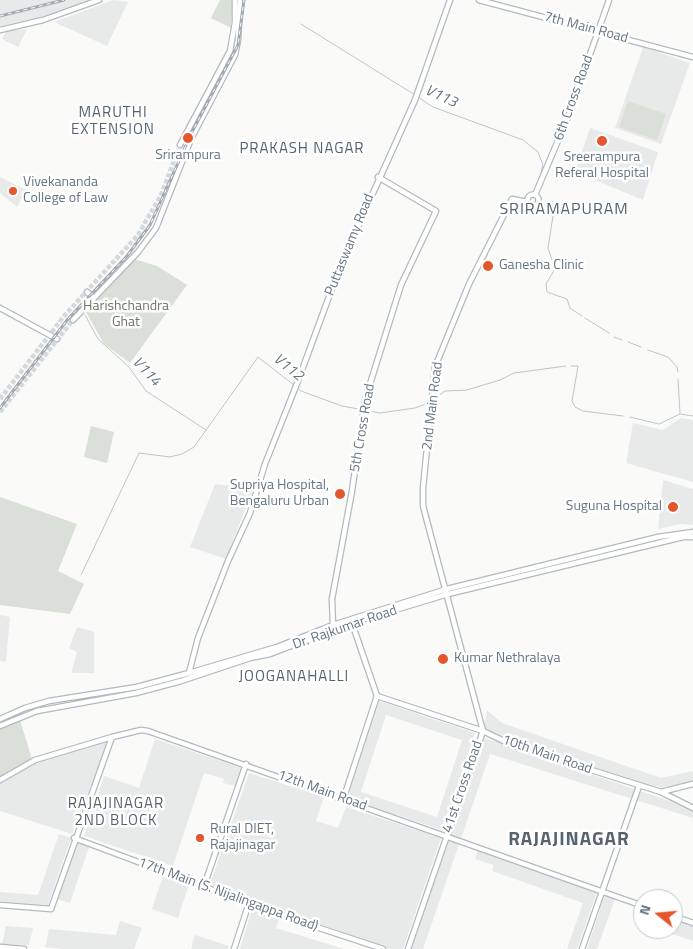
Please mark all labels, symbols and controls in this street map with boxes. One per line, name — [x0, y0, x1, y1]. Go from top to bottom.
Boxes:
street label: 7th Main Road — [542, 9, 630, 47]
street label: 6th Cross Road — [551, 53, 597, 143]
water label: V113 — [422, 82, 460, 112]
district label: MARUTHI EXTENSION — [70, 104, 156, 139]
marker: Srirampura — [181, 131, 195, 145]
marker: Sreerampura Referal Hospital — [595, 134, 609, 148]
district label: PRAKASH NAGAR — [238, 140, 366, 158]
place label: Srirampura — [155, 148, 221, 164]
place label: Sreerampura Referal Hospital — [555, 150, 649, 182]
place label: Vivekananda College of Law — [23, 175, 108, 208]
marker: Vivekananda College of Law — [7, 185, 19, 197]
street label: Puttaswamy Road — [322, 192, 378, 298]
district label: SRIRAMAPURAM — [498, 200, 630, 220]
place label: Ganesha Clinic — [499, 258, 584, 274]
marker: Ganesha Clinic — [481, 259, 495, 273]
park label: Harishchandra Ghat — [83, 299, 169, 332]
water label: V112 — [269, 351, 307, 385]
water label: V114 — [128, 354, 164, 390]
street label: 2nd Main Road — [419, 361, 447, 451]
street label: 5th Cross Road — [347, 383, 379, 473]
place label: Supriya Hospital, Bengaluru Urban — [230, 478, 329, 511]
marker: Supriya Hospital, Bengaluru Urban — [333, 487, 347, 501]
place label: Suguna Hospital — [566, 499, 662, 515]
marker: Suguna Hospital — [666, 500, 680, 514]
street label: Dr. Rajkumar Road — [291, 602, 399, 654]
place label: Kumar Nethralaya — [454, 651, 560, 667]
marker: Kumar Nethralaya — [436, 652, 450, 666]
district label: JOOGANAHALLI — [237, 668, 351, 686]
street label: 10th Main Road — [500, 732, 594, 778]
street label: 41st Cross Road — [439, 739, 487, 835]
street label: 12th Main Road — [275, 767, 369, 815]
district label: RAJAJINAGAR 2ND BLOCK — [66, 795, 166, 830]
place label: Rural DIET, Rajajinagar — [210, 822, 275, 854]
district label: RAJAJINAGAR — [507, 829, 631, 851]
marker: Rural DIET, Rajajinagar — [194, 832, 206, 844]
street label: 17th Main (S. Nijalingappa Road) — [136, 855, 320, 935]
north arrow — [633, 889, 683, 939]
text: N — [633, 902, 656, 917]

